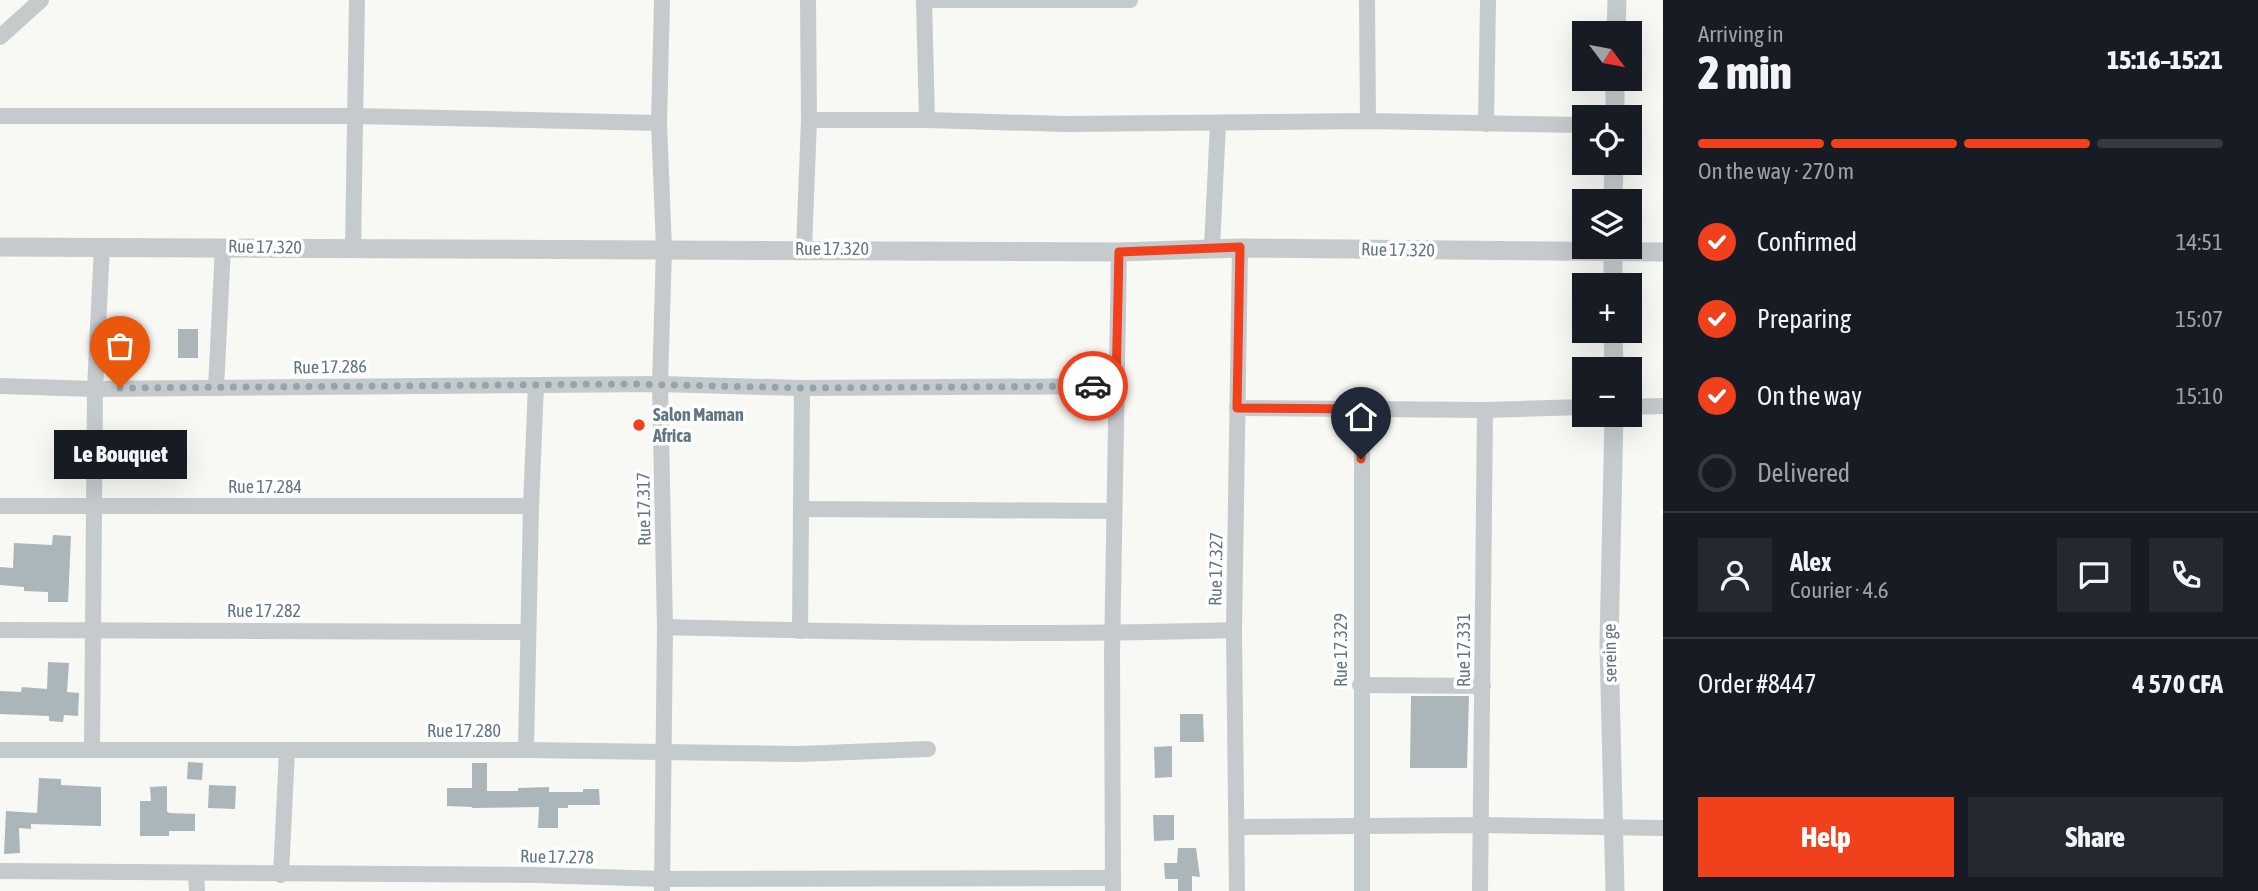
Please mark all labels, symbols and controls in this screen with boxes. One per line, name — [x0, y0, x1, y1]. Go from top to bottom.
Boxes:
north arrow — [1572, 21, 1642, 91]
map controls — [1572, 21, 1642, 427]
text: Arriving in — [1698, 21, 1784, 47]
text: 15:16–15:21 — [2107, 45, 2223, 75]
text: 2 min — [1698, 46, 1792, 99]
button: locate — [1572, 105, 1642, 175]
text: On the way · 270 m — [1698, 158, 1854, 184]
button: layers — [1572, 189, 1642, 259]
icon: check — [1698, 223, 1736, 261]
text: Confirmed — [1757, 227, 1857, 257]
text: 14:51 — [2176, 229, 2223, 255]
street label: Rue 17.320 — [228, 235, 302, 258]
street label: Rue 17.320 — [795, 238, 869, 259]
street label: Rue 17.320 — [1361, 238, 1435, 261]
button: + — [1572, 273, 1642, 343]
icon: check — [1698, 300, 1736, 338]
text: Preparing — [1757, 304, 1851, 334]
text: 15:07 — [2175, 306, 2223, 332]
pin — [90, 316, 150, 388]
icon: bag — [101, 327, 139, 365]
courier — [1058, 351, 1128, 421]
street label: Rue 17.286 — [293, 355, 367, 378]
button: − — [1572, 357, 1642, 427]
icon: car — [1074, 367, 1112, 405]
icon: check — [1698, 377, 1736, 415]
text: On the way — [1757, 381, 1862, 411]
text: 15:10 — [2176, 383, 2223, 409]
pin — [1331, 387, 1391, 459]
icon: home — [1342, 398, 1380, 436]
place label: Salon Maman Africa — [652, 404, 744, 446]
marker: Salon Maman Africa — [631, 417, 647, 433]
callout: Le Bouquet — [54, 430, 186, 479]
text: Le Bouquet — [73, 441, 168, 467]
text: Delivered — [1757, 458, 1850, 488]
street label: Rue 17.317 — [632, 472, 655, 546]
street label: Rue 17.284 — [228, 476, 302, 497]
street label: Rue 17.327 — [1204, 532, 1227, 606]
button: person — [1698, 538, 1772, 612]
button: chat — [2057, 538, 2131, 612]
button: phone — [2149, 538, 2223, 612]
text: Alex — [1790, 547, 1831, 577]
text: Courier · 4.6 — [1790, 577, 1889, 603]
street label: Rue 17.282 — [227, 600, 301, 621]
street label: Rue 17.329 — [1330, 613, 1351, 687]
street label: Rue 17.331 — [1453, 613, 1474, 687]
street label: serein ge — [1598, 623, 1621, 683]
text: Order #8447 — [1698, 669, 1817, 699]
text: 4 570 CFA — [2133, 669, 2223, 699]
street label: Rue 17.280 — [427, 720, 501, 741]
button: Help — [1698, 797, 1954, 877]
button: Share — [1968, 797, 2223, 877]
street label: Rue 17.278 — [520, 845, 594, 868]

